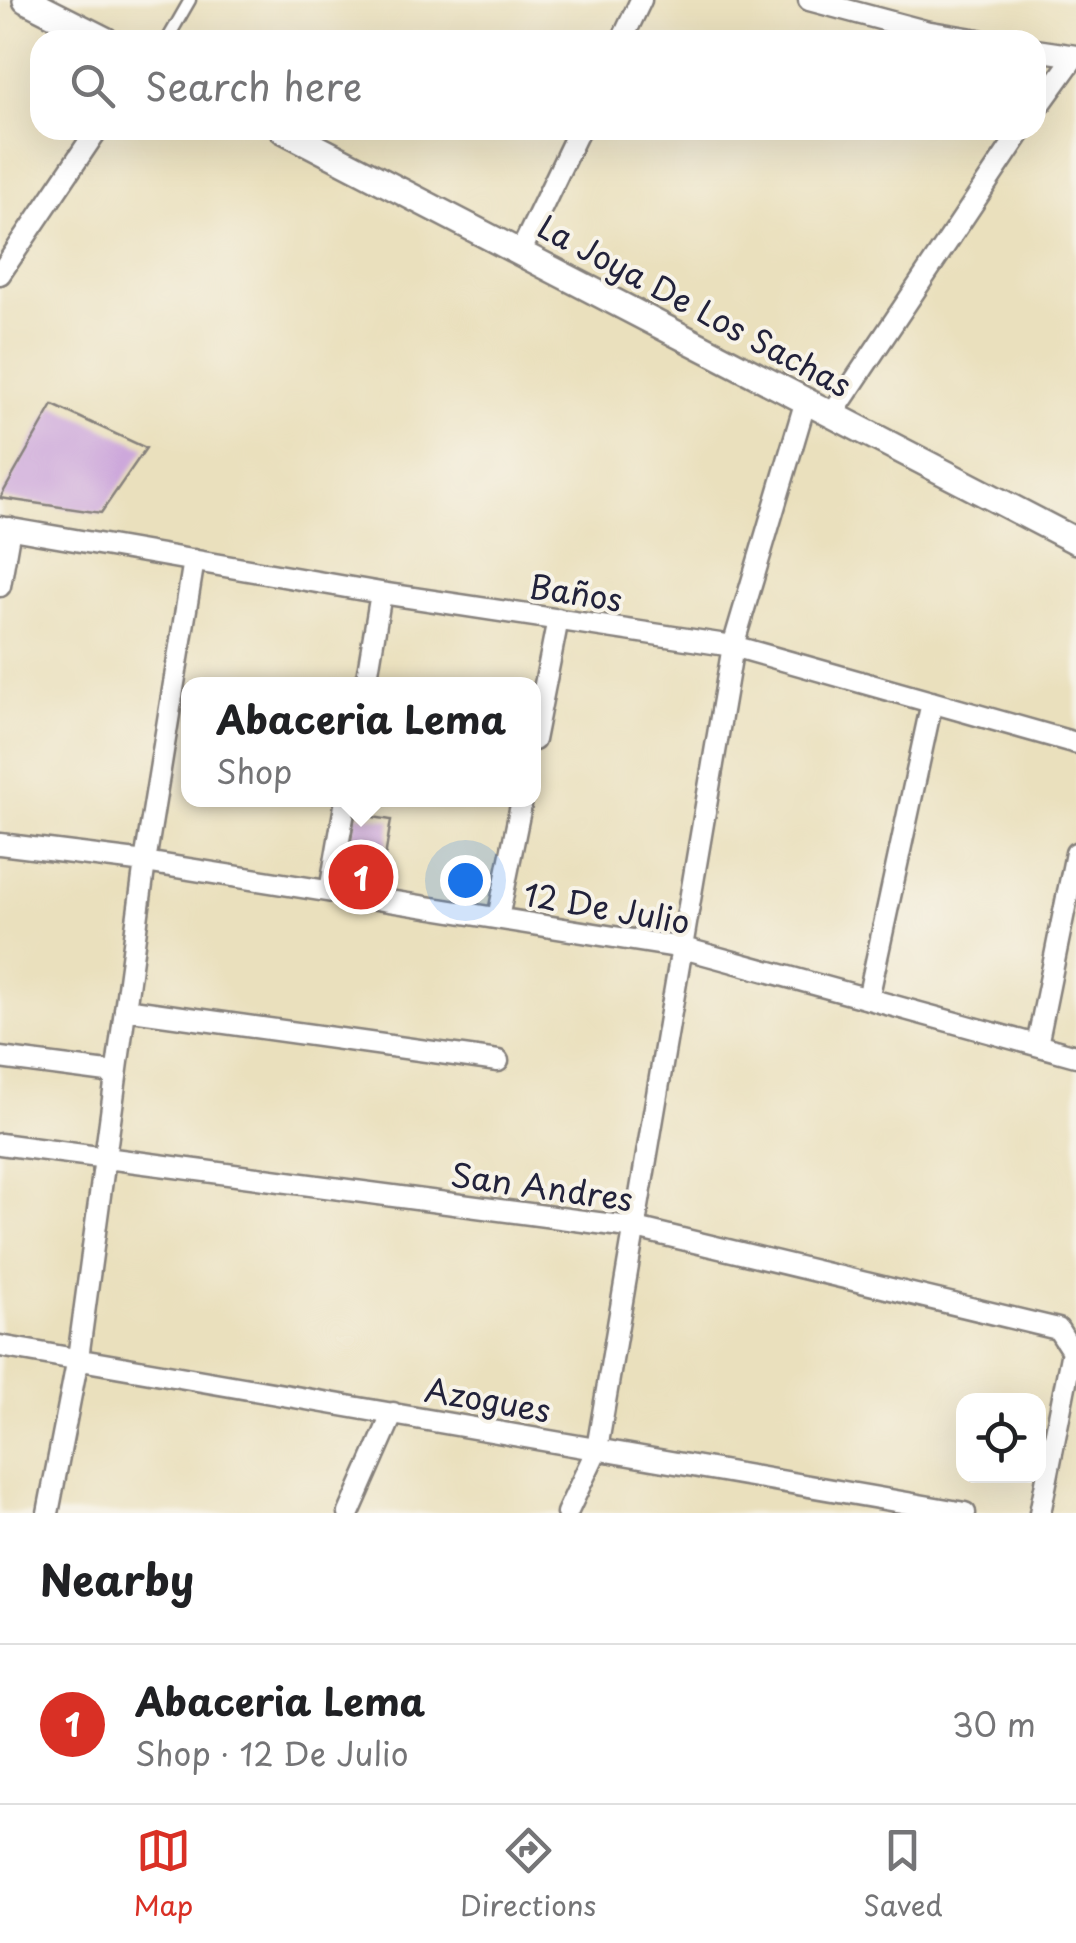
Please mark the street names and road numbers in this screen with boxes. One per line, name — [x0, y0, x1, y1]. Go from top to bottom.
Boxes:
street label: La Joya De Los Sachas — [530, 202, 860, 408]
street label: Baños — [526, 561, 626, 623]
street label: 12 De Julio — [520, 869, 694, 945]
street label: San Andres — [448, 1149, 636, 1223]
street label: Azogues — [421, 1364, 555, 1434]

